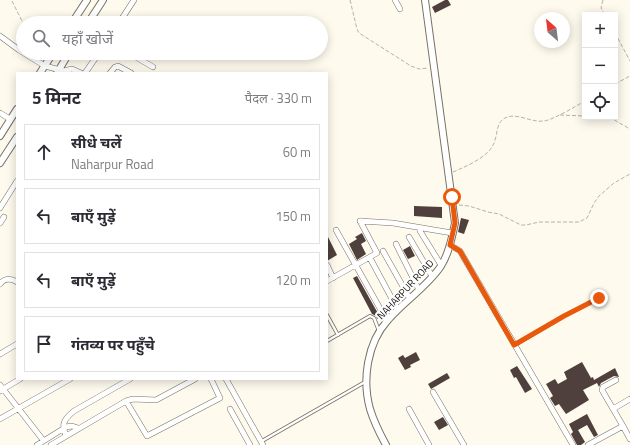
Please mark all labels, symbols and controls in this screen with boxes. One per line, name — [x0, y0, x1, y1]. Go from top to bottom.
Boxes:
north arrow — [534, 12, 570, 48]
map controls — [582, 12, 618, 120]
button: + — [582, 12, 618, 48]
search box — [16, 16, 328, 60]
icon: search — [30, 27, 52, 49]
text: यहाँ खोजें — [62, 27, 113, 50]
button: − — [582, 48, 618, 84]
button: locate — [582, 84, 618, 120]
text: 5 मिनट — [32, 85, 81, 111]
text: पैदल · 330 m — [245, 88, 312, 108]
text: सीधे चलें — [71, 131, 122, 154]
icon: ahead — [33, 141, 55, 163]
text: 60 m — [283, 142, 311, 162]
text: Naharpur Road — [71, 154, 154, 174]
route start — [443, 188, 461, 206]
icon: left — [33, 205, 55, 227]
text: बाएँ मुड़ें — [71, 205, 115, 228]
text: 150 m — [275, 206, 311, 226]
street label: NAHARPUR ROAD — [373, 256, 437, 323]
icon: left — [33, 269, 55, 291]
text: बाएँ मुड़ें — [71, 269, 115, 292]
text: 120 m — [275, 270, 311, 290]
route end — [590, 289, 608, 307]
icon: arrive — [33, 333, 55, 355]
text: गंतव्य पर पहुँचे — [71, 333, 155, 356]

